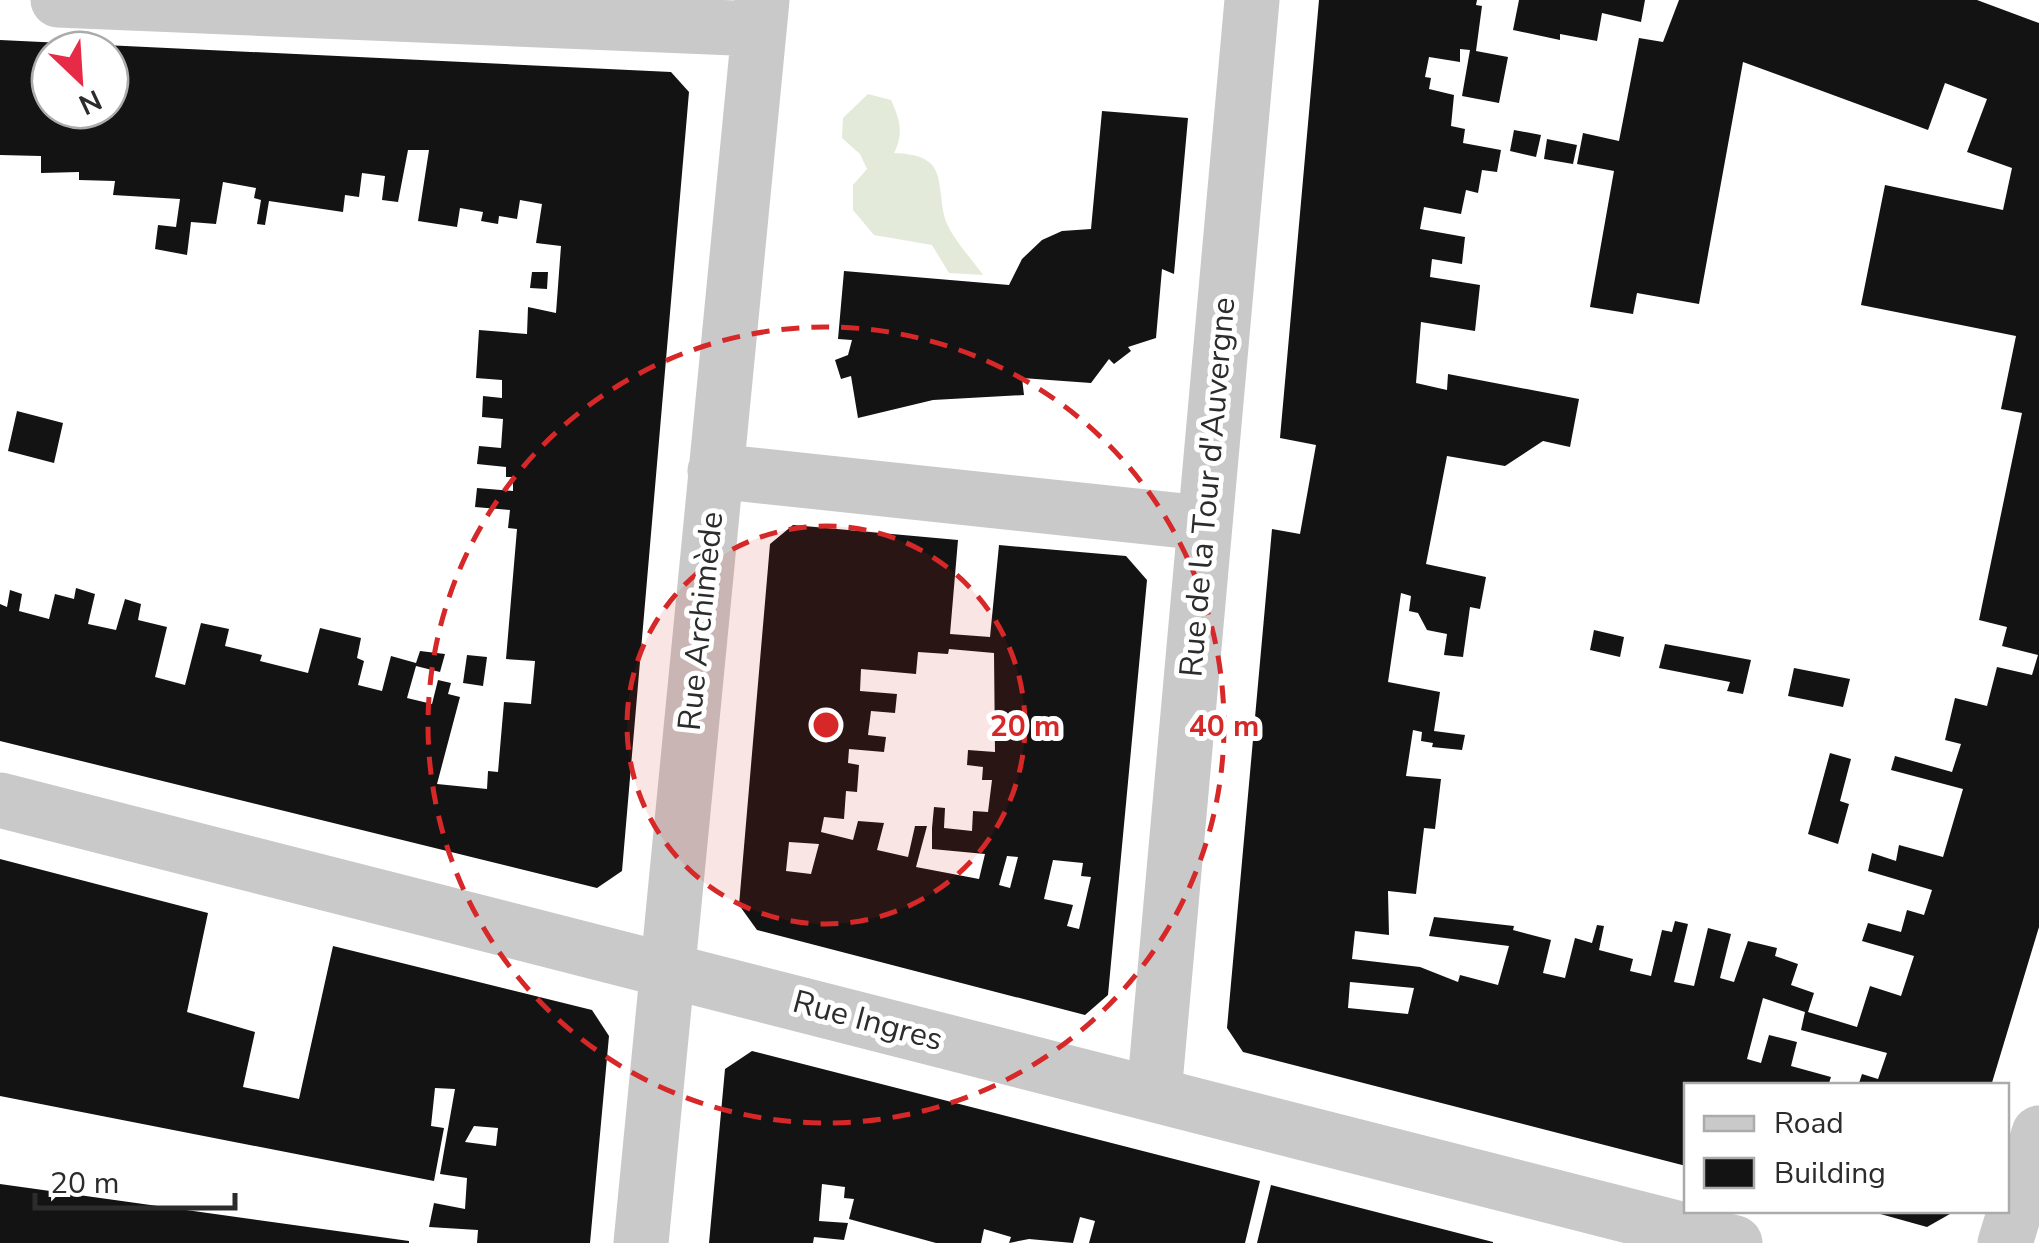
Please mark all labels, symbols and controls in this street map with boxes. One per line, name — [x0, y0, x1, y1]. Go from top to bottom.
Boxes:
north arrow — [30, 30, 130, 130]
text: N — [73, 80, 108, 123]
street label: Rue de la Tour d'Auvergne — [1169, 295, 1246, 679]
street label: Rue Archimède — [668, 510, 733, 733]
text: 20 m — [990, 706, 1060, 747]
text: 40 m — [1189, 706, 1259, 747]
centre of rings — [808, 707, 844, 743]
street label: Rue Ingres — [788, 980, 948, 1061]
legend — [1684, 1083, 2009, 1213]
text: Road — [1774, 1103, 1844, 1144]
scale bar — [35, 1148, 235, 1210]
text: Building — [1774, 1153, 1886, 1194]
text: 20 m — [50, 1163, 119, 1204]

